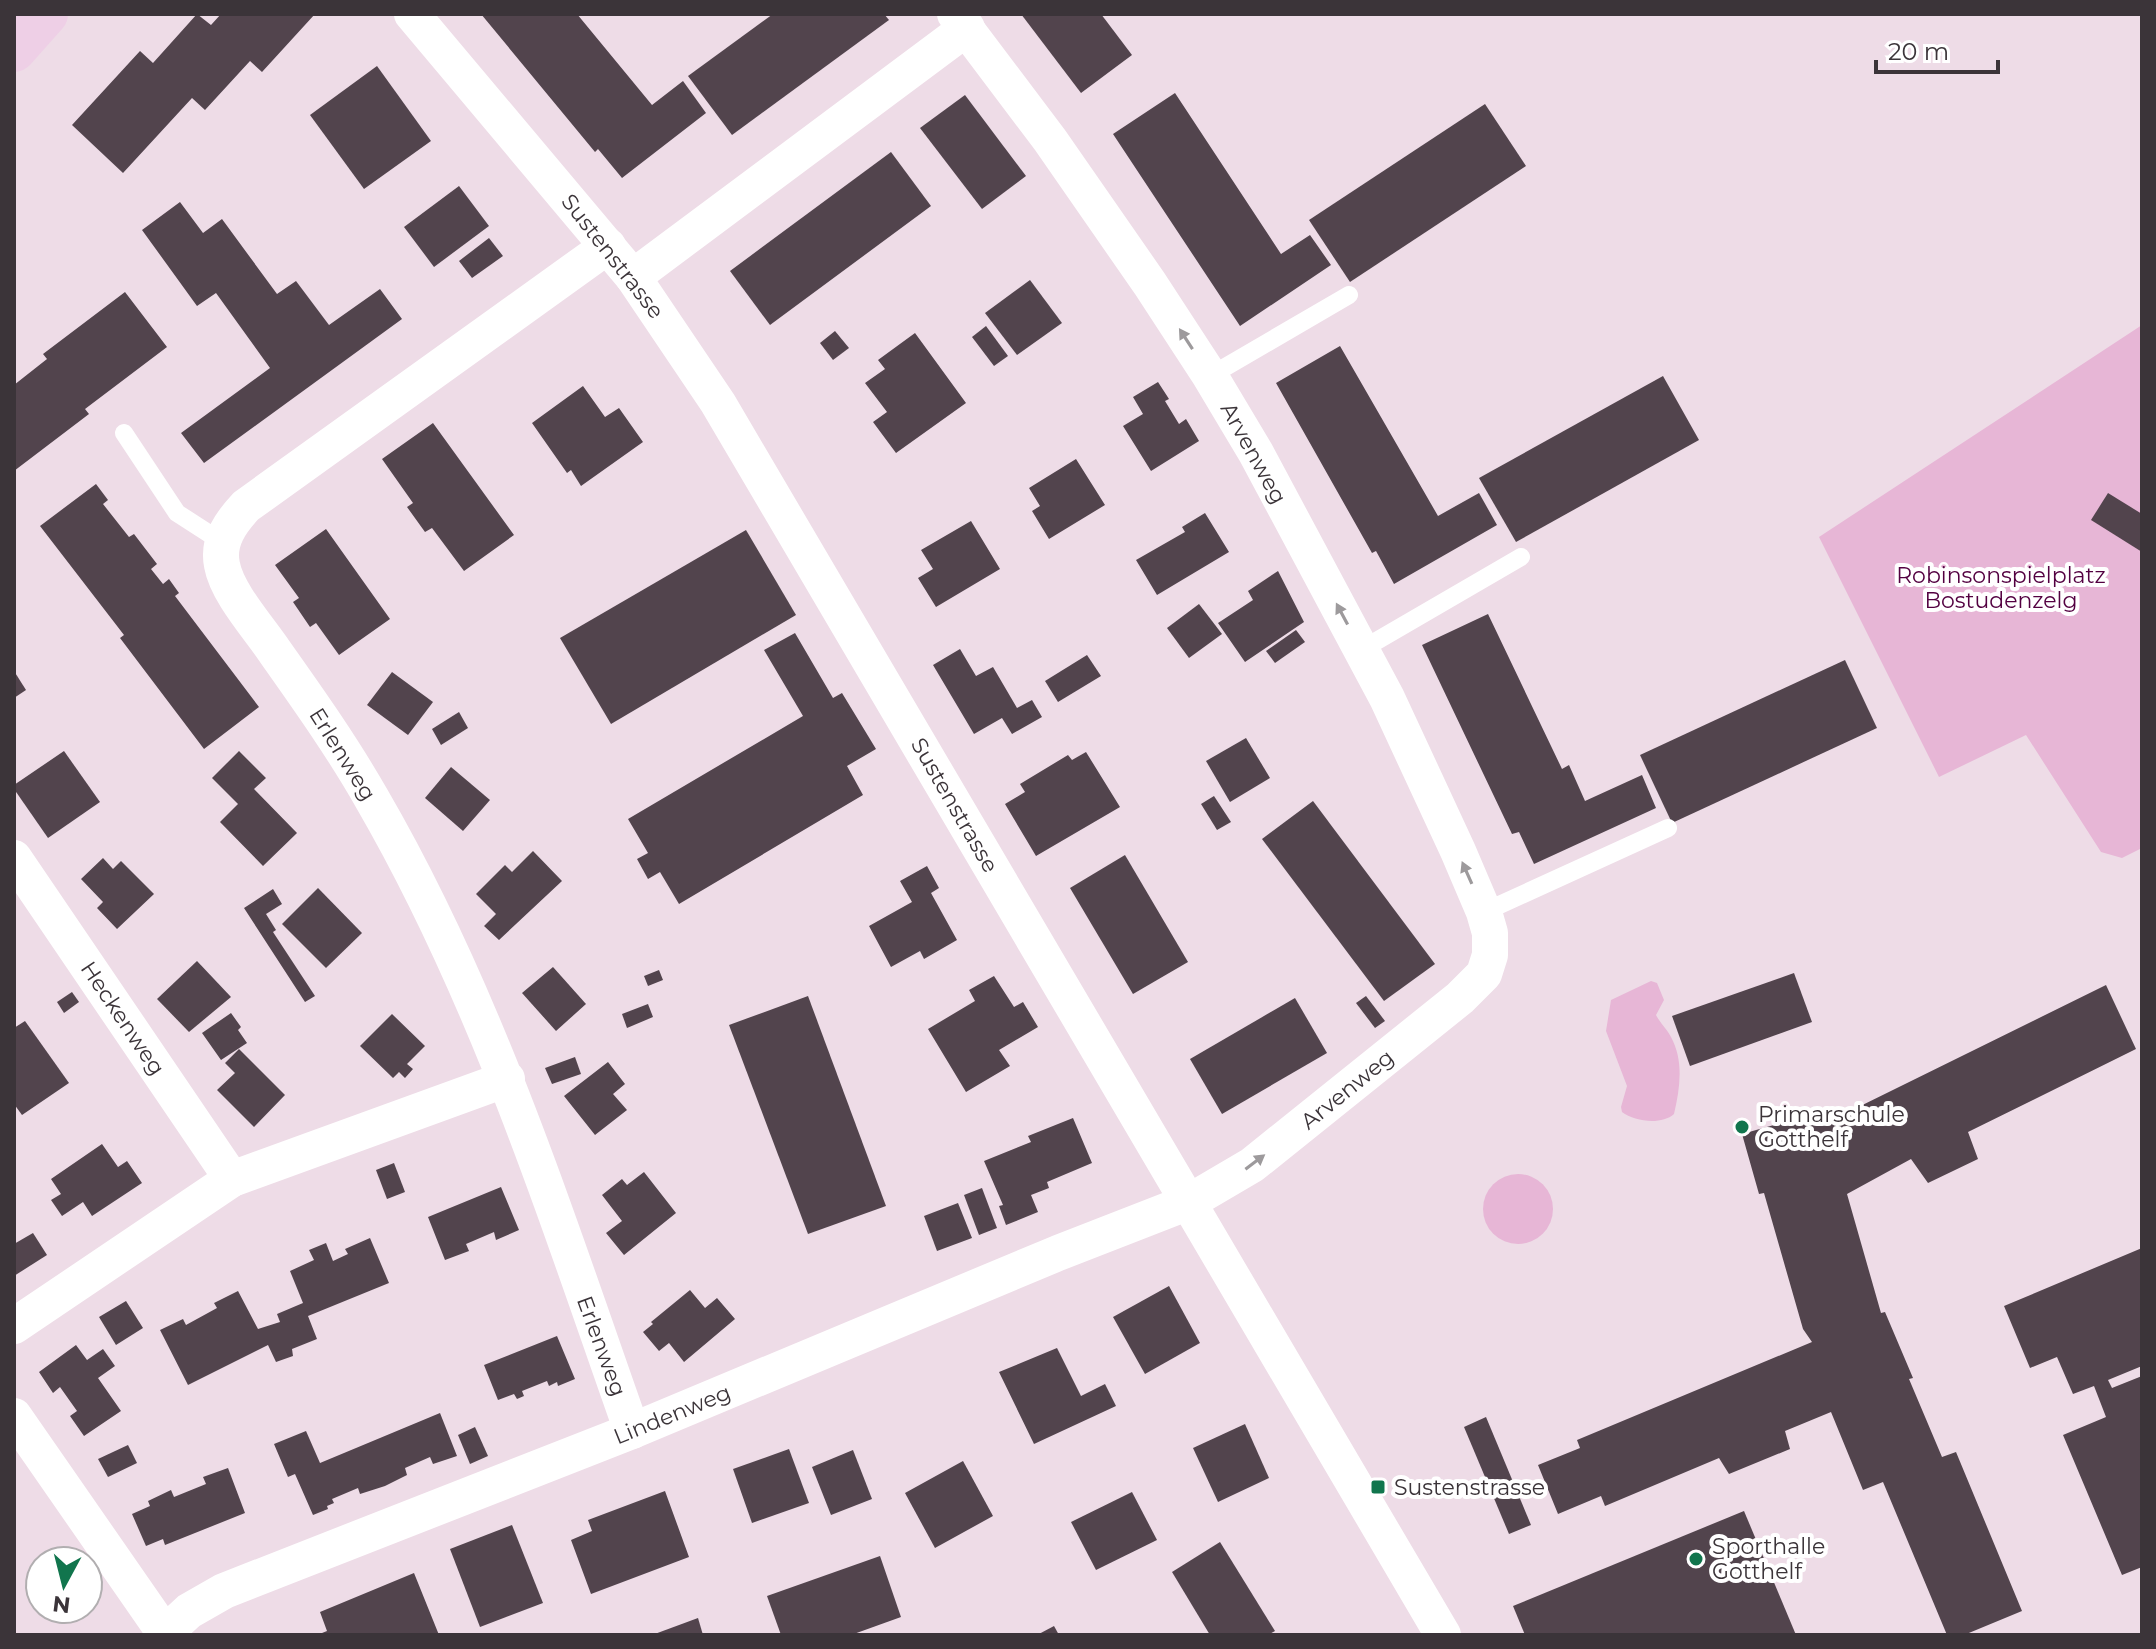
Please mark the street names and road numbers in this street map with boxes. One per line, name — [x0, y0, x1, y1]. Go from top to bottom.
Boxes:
street label: Sustenstrasse — [555, 188, 670, 324]
street label: Arvenweg — [1215, 398, 1292, 509]
street label: Erlenweg — [303, 703, 382, 806]
street label: Sustenstrasse — [905, 733, 1004, 877]
street label: Heckenweg — [75, 956, 171, 1080]
street label: Arvenweg — [1295, 1044, 1399, 1135]
street label: Erlenweg — [571, 1292, 632, 1400]
street label: Lindenweg — [610, 1379, 735, 1450]

